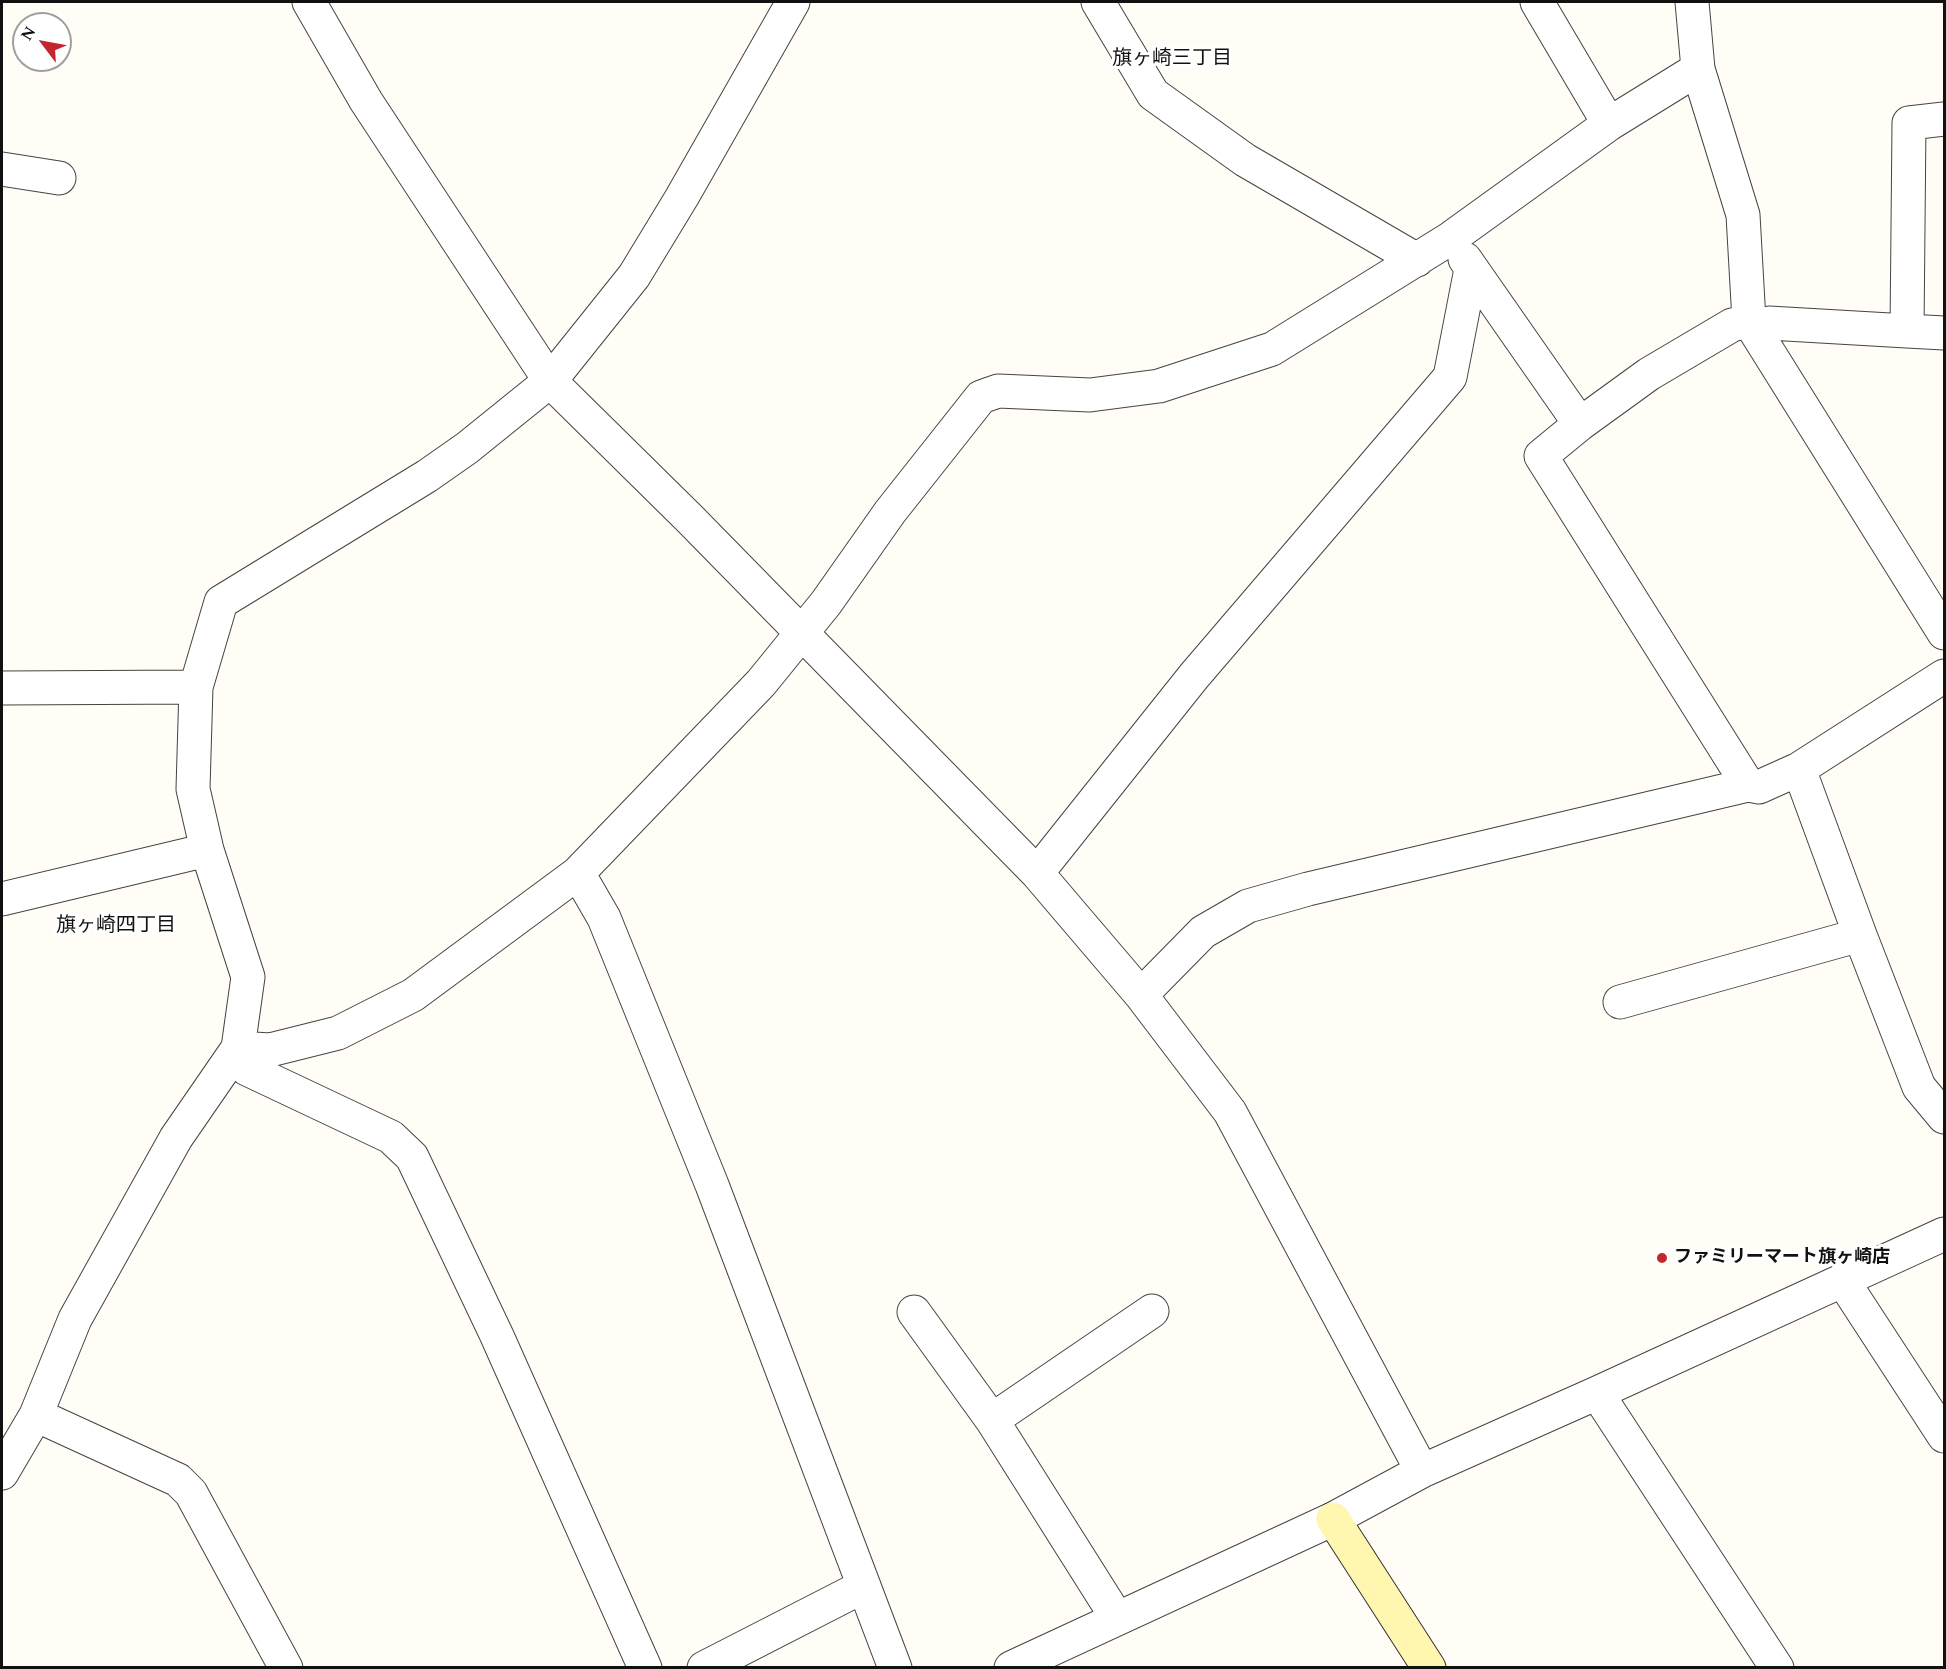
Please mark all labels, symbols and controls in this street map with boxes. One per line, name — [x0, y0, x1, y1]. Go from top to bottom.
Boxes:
north arrow — [12, 12, 72, 72]
text: N — [15, 22, 42, 45]
district label: 旗ヶ崎三丁目 — [1112, 48, 1232, 72]
district label: 旗ヶ崎四丁目 — [56, 915, 176, 939]
place label: ファミリーマート旗ヶ崎店 — [1674, 1247, 1890, 1269]
marker: ファミリーマート旗ヶ崎店 — [1655, 1251, 1669, 1265]

